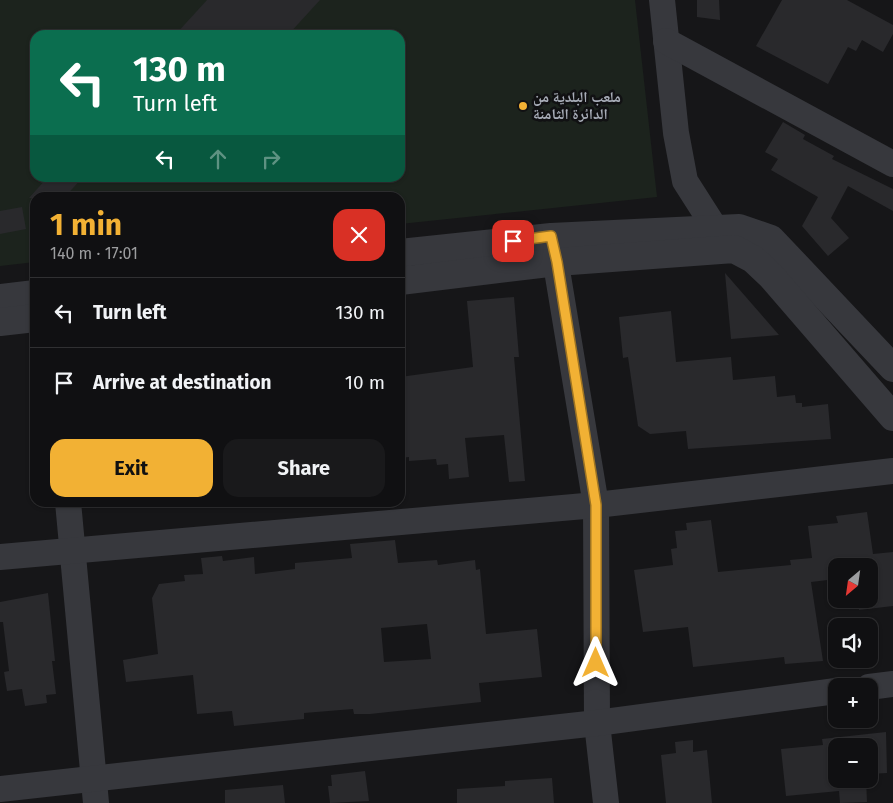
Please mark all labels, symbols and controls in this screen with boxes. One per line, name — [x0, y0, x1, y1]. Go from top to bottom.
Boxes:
text: 130 m — [133, 48, 226, 90]
icon: left — [50, 50, 115, 115]
place label: ملعب البلدية من الدائرة الثامنة — [533, 88, 621, 123]
text: Turn left — [133, 90, 217, 117]
marker: ملعب البلدية من الدائرة الثامنة — [517, 100, 529, 112]
icon: left — [151, 145, 179, 173]
icon: ahead — [204, 145, 232, 173]
icon: right — [257, 145, 285, 173]
text: 1 min — [50, 207, 122, 243]
button: close — [333, 209, 385, 261]
pin — [492, 220, 534, 262]
icon: arrive — [499, 227, 527, 255]
text: 140 m · 17:01 — [50, 244, 138, 263]
icon: left — [50, 299, 78, 327]
text: Turn left — [93, 301, 167, 324]
text: 130 m — [335, 301, 385, 324]
icon: arrive — [50, 369, 78, 397]
text: Arrive at destination — [93, 371, 272, 394]
text: 10 m — [345, 371, 385, 394]
button: Exit — [50, 439, 213, 497]
button: Share — [223, 439, 385, 497]
north arrow — [828, 558, 878, 608]
map controls — [828, 558, 878, 788]
button: sound — [828, 618, 878, 668]
position arrow — [569, 636, 621, 688]
button: + — [828, 678, 878, 728]
button: − — [828, 738, 878, 788]

